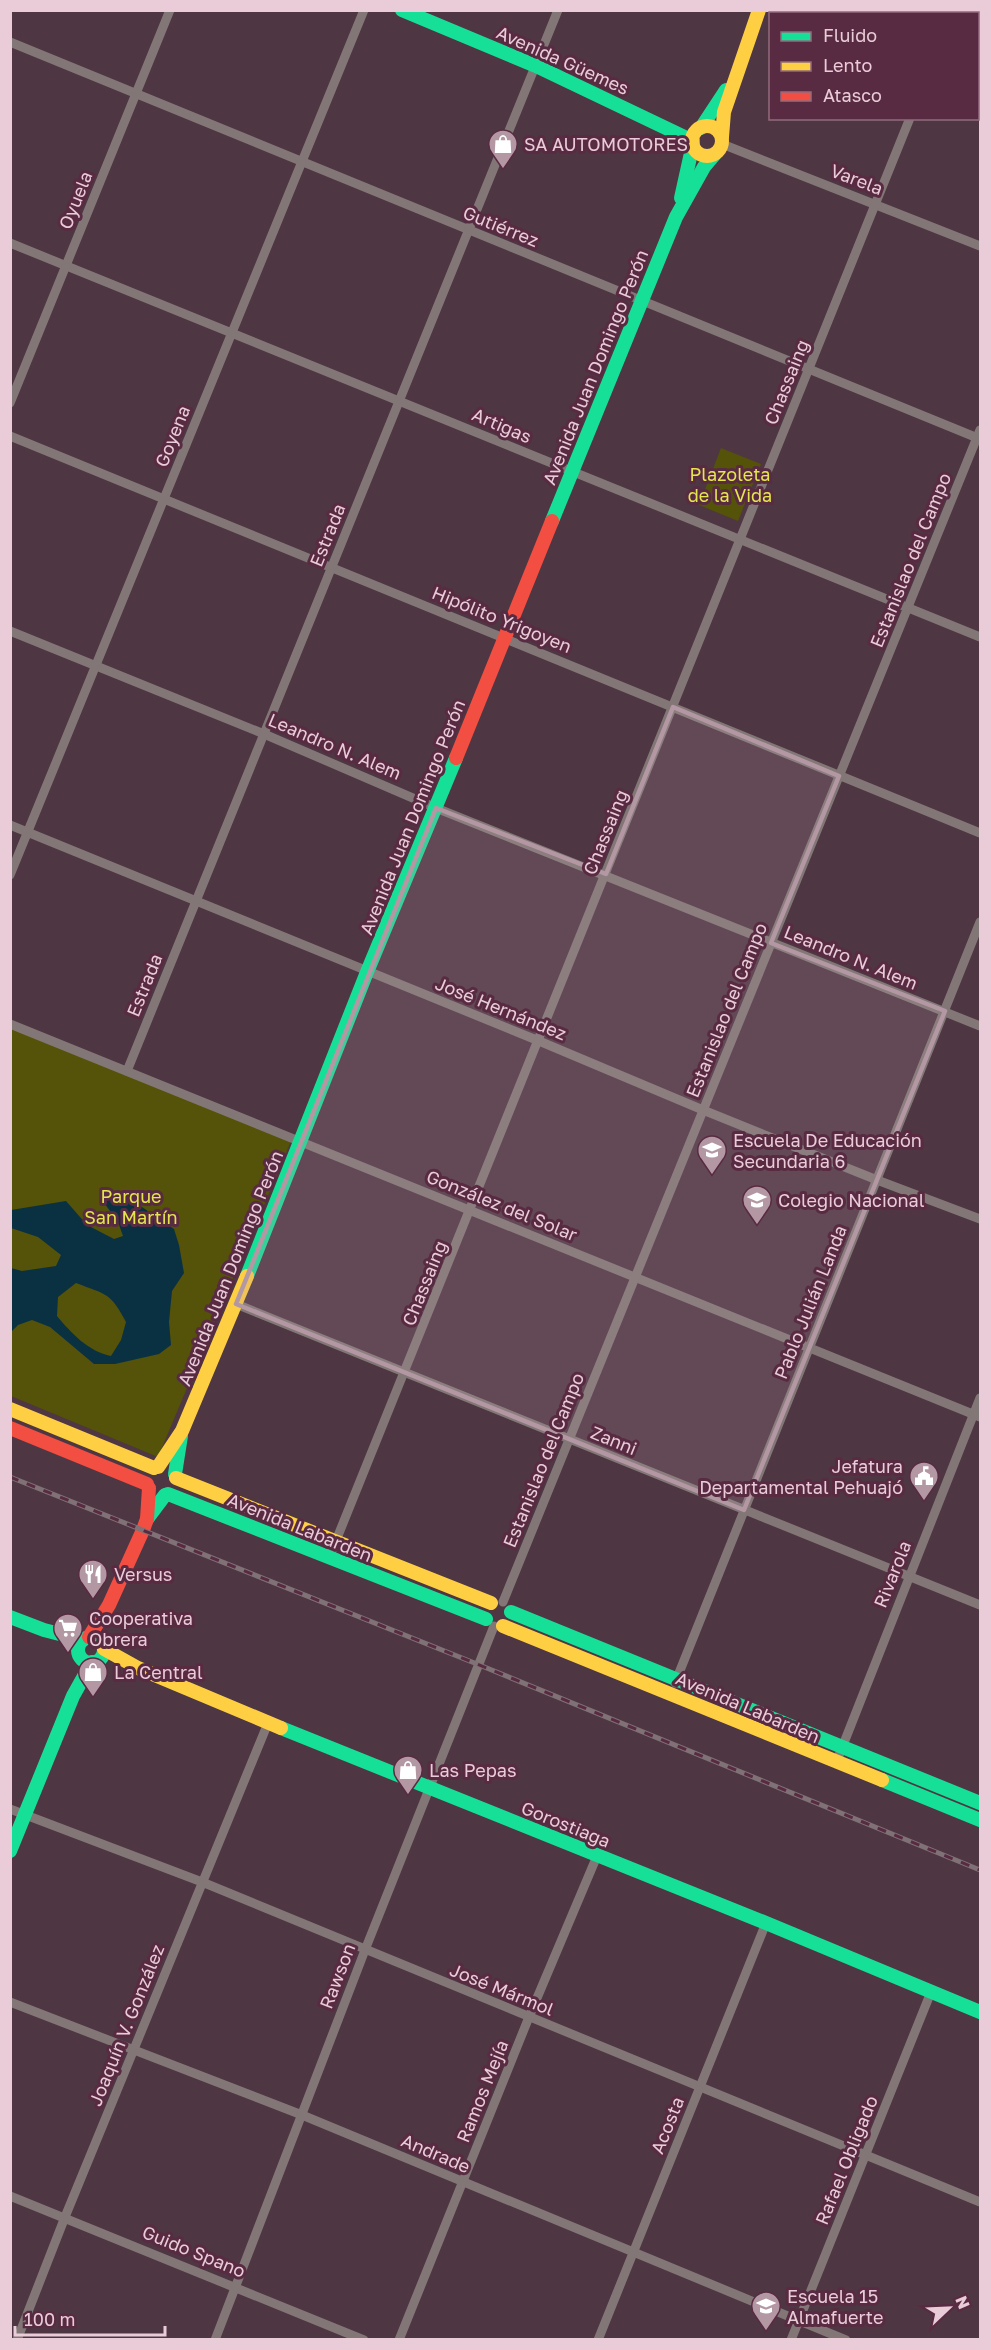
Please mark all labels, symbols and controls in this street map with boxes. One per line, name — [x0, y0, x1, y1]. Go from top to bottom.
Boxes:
legend — [769, 12, 979, 120]
street label: Avenida Güemes — [493, 21, 633, 99]
text: Fluido — [823, 24, 877, 46]
text: Lento — [823, 54, 872, 76]
text: Atasco — [823, 84, 882, 106]
shop icon: SA AUTOMOTORES — [487, 128, 519, 170]
place label: SA AUTOMOTORES — [524, 133, 688, 155]
street label: Varela — [828, 159, 886, 199]
street label: Oyuela — [53, 168, 97, 232]
street label: Gutiérrez — [460, 201, 542, 251]
street label: Avenida Juan Domingo Perón — [538, 246, 652, 488]
street label: Chassaing — [759, 336, 813, 428]
street label: Goyena — [150, 402, 194, 470]
street label: Artigas — [469, 403, 535, 447]
park label: Plazoleta de la Vida — [688, 463, 772, 506]
street label: Estanislao del Campo — [865, 469, 955, 651]
street label: Estrada — [304, 500, 350, 570]
street label: Hipólito Yrigoyen — [429, 581, 575, 657]
street label: Avenida Juan Domingo Perón — [355, 696, 469, 938]
street label: Leandro N. Alem — [265, 708, 405, 784]
street label: Chassaing — [578, 786, 632, 878]
street label: Estanislao del Campo — [681, 919, 771, 1101]
street label: Leandro N. Alem — [781, 920, 921, 994]
street label: Estrada — [121, 950, 167, 1020]
street label: José Hernández — [432, 972, 570, 1044]
place label: Escuela De Educación Secundaria 6 — [733, 1129, 922, 1172]
school or university icon: Escuela De Educación Secundaria 6 — [696, 1134, 728, 1176]
street label: Avenida Juan Domingo Perón — [173, 1147, 287, 1389]
street label: González del Solar — [423, 1165, 581, 1245]
school or university icon: Colegio Nacional — [741, 1184, 773, 1226]
park label: Parque San Martín — [84, 1185, 178, 1228]
place label: Colegio Nacional — [778, 1189, 925, 1211]
street label: Pablo Julián Landa — [769, 1222, 851, 1382]
street label: Chassaing — [397, 1237, 451, 1329]
street label: Estanislao del Campo — [498, 1369, 588, 1551]
street label: Zanni — [588, 1421, 640, 1459]
place label: Jefatura Departamental Pehuajó — [699, 1455, 903, 1498]
public building icon: Jefatura Departamental Pehuajó — [908, 1460, 940, 1502]
street label: Avenida Labarden — [224, 1488, 376, 1566]
street label: Rivarola — [869, 1537, 915, 1611]
restaurant icon: Versus — [77, 1558, 109, 1600]
place label: Versus — [114, 1563, 172, 1585]
place label: Cooperativa Obrera — [89, 1607, 193, 1650]
supermarket icon: Cooperativa Obrera — [52, 1612, 84, 1654]
shop icon: La Central — [77, 1656, 109, 1698]
place label: La Central — [114, 1661, 203, 1683]
street label: Avenida Labarden — [673, 1667, 823, 1747]
shop icon: Las Pepas — [392, 1754, 424, 1796]
place label: Las Pepas — [429, 1759, 516, 1781]
street label: Gorostiaga — [518, 1796, 614, 1852]
street label: Rawson — [315, 1940, 359, 2012]
street label: Joaquín V. González — [84, 1941, 168, 2109]
street label: José Mármol — [447, 1958, 558, 2020]
street label: Ramos Mejía — [451, 2036, 513, 2146]
street label: Rafael Obligado — [810, 2092, 882, 2228]
street label: Acosta — [646, 2093, 688, 2157]
street label: Andrade — [398, 2129, 474, 2177]
street label: Guido Spano — [139, 2220, 249, 2282]
north arrow — [919, 2278, 979, 2338]
place label: Escuela 15 Almafuerte — [787, 2285, 883, 2328]
school or university icon: Escuela 15 Almafuerte — [750, 2290, 782, 2332]
text: N — [951, 2293, 974, 2312]
scale bar — [15, 2299, 165, 2337]
text: 100 m — [24, 2308, 75, 2330]

